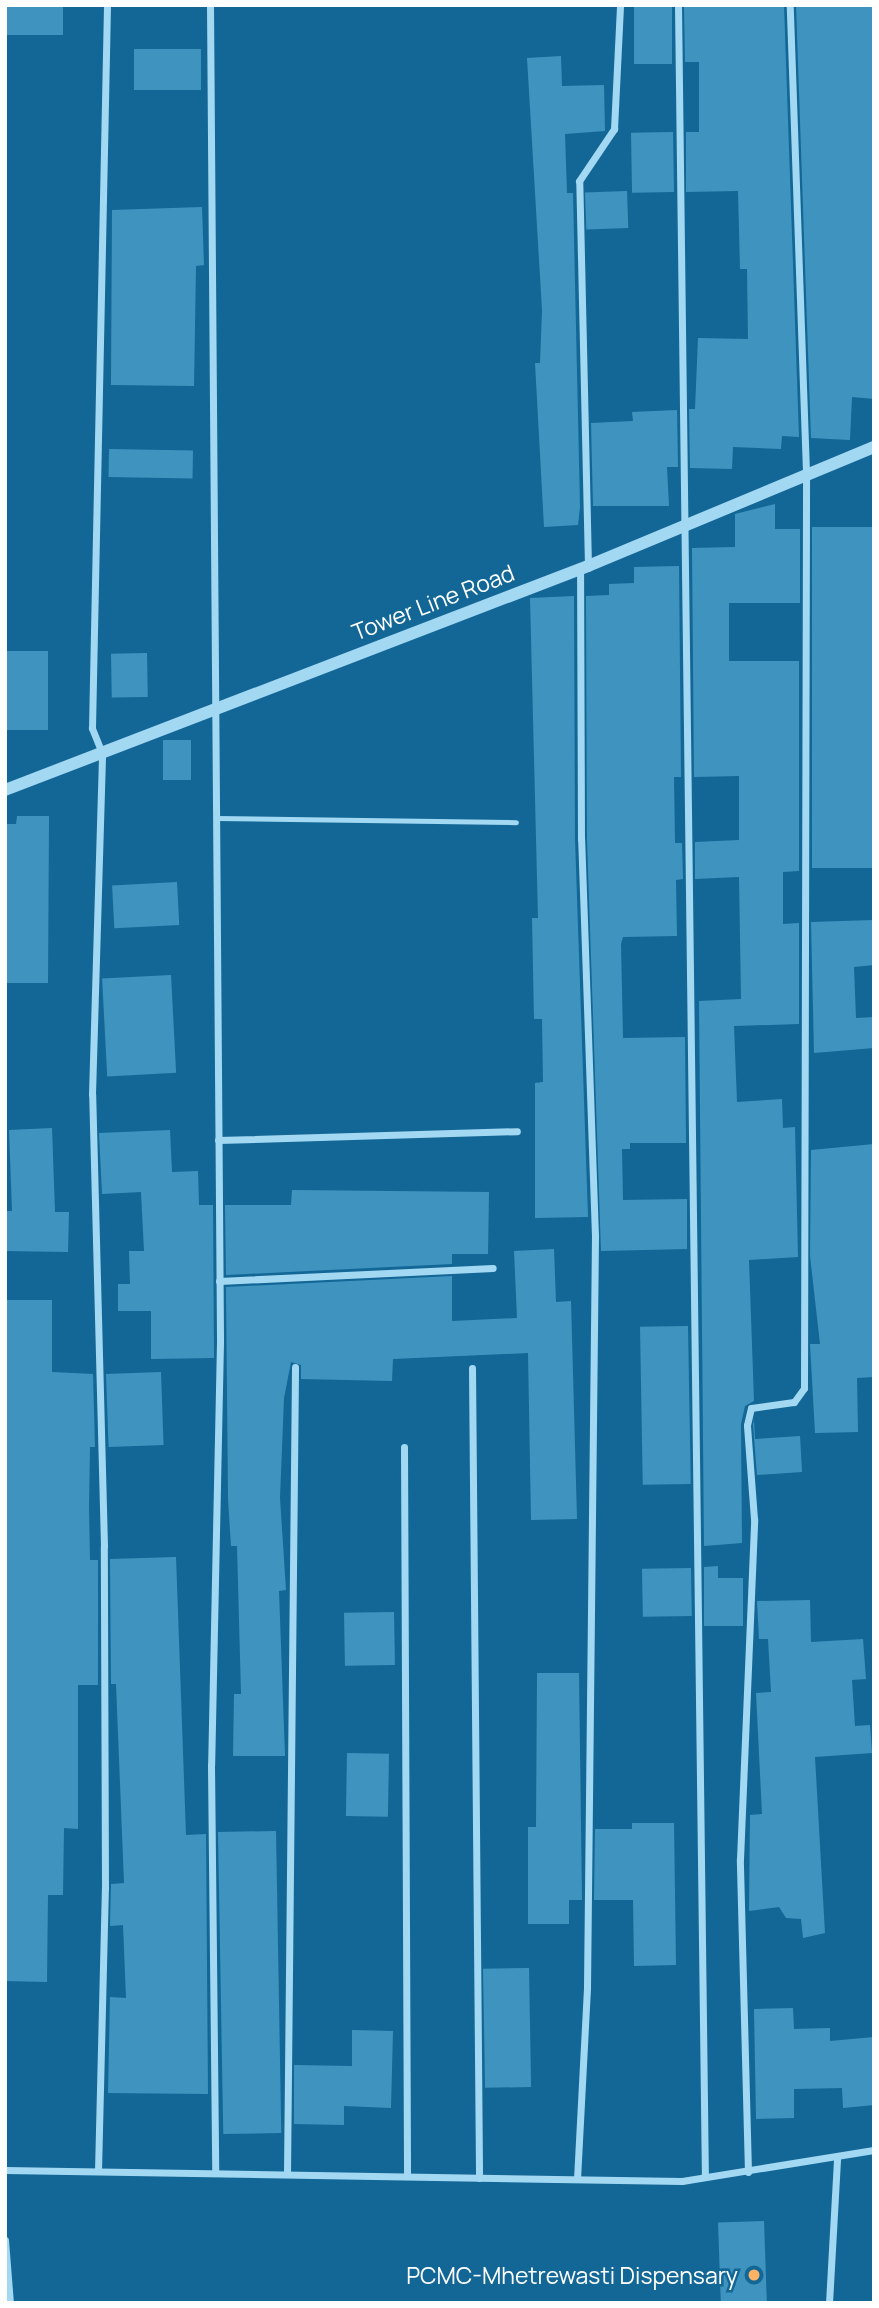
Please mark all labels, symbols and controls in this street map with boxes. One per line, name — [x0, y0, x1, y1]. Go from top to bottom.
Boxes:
street label: Tower Line Road — [348, 558, 518, 646]
place label: PCMC-Mhetrewasti Dispensary — [406, 2261, 738, 2289]
marker: PCMC-Mhetrewasti Dispensary — [744, 2265, 764, 2285]

